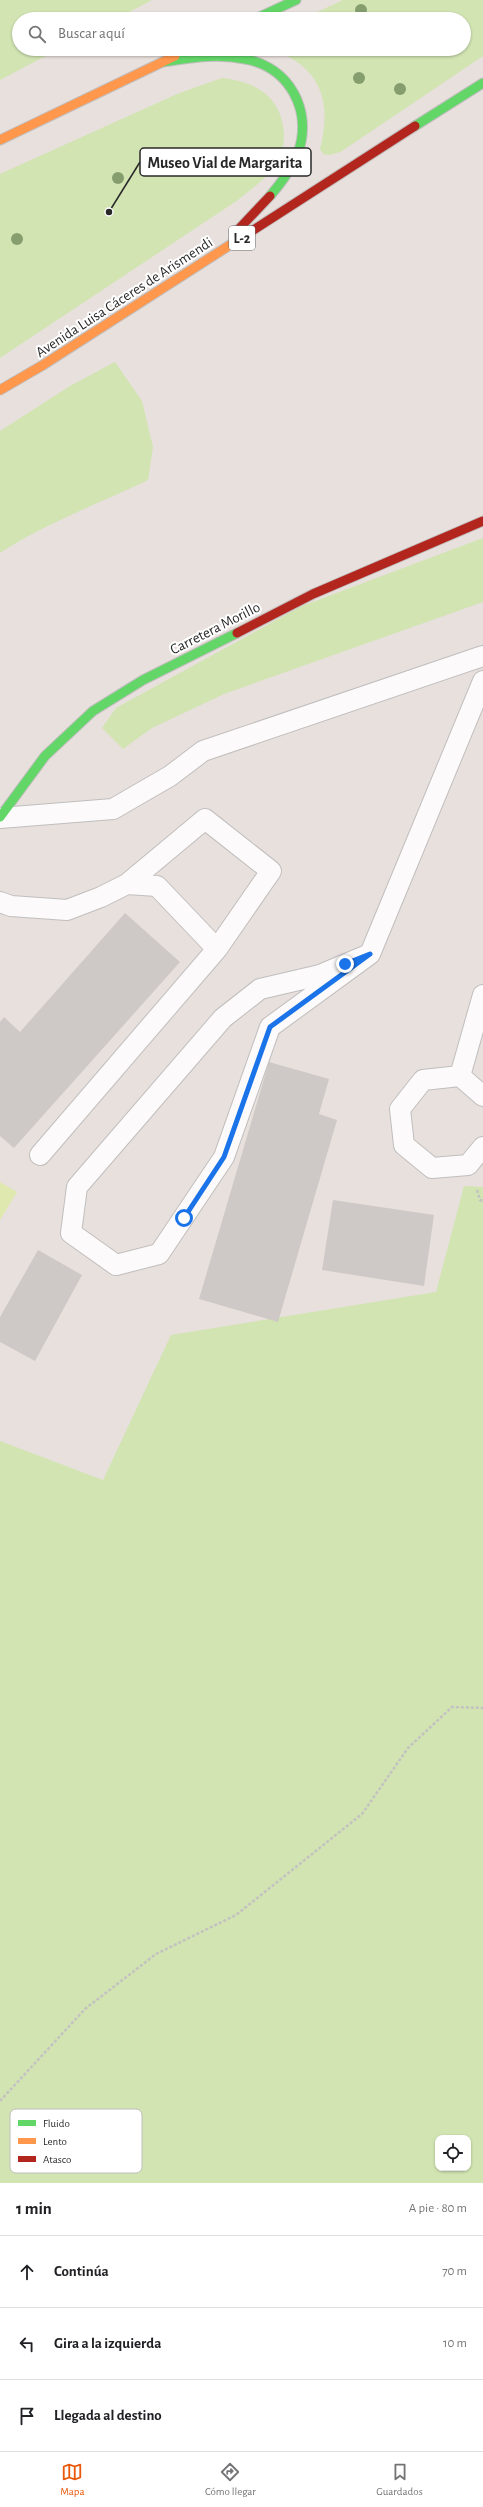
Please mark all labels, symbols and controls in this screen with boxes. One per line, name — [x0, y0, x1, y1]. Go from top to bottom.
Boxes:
search box — [12, 12, 471, 56]
icon: search — [26, 23, 48, 45]
text: Buscar aquí — [58, 26, 125, 41]
callout: Museo Vial de Margarita — [140, 148, 311, 176]
text: Museo Vial de Margarita — [147, 155, 303, 171]
road number: L-2 — [229, 226, 255, 250]
street label: Avenida Luisa Cáceres de Arismendi — [33, 235, 215, 360]
street label: Carretera Morillo — [168, 599, 263, 658]
route end — [336, 955, 354, 973]
route start — [175, 1209, 193, 1227]
legend — [10, 2109, 142, 2173]
text: Fluido — [43, 2118, 70, 2129]
map controls — [435, 2135, 471, 2171]
button: locate — [435, 2135, 471, 2171]
text: Lento — [43, 2136, 67, 2147]
text: Atasco — [43, 2154, 71, 2165]
text: 1 min — [16, 2200, 52, 2217]
text: A pie · 80 m — [409, 2202, 467, 2215]
icon: ahead — [16, 2261, 38, 2283]
text: Continúa — [54, 2264, 109, 2279]
text: 70 m — [442, 2265, 467, 2278]
icon: left — [16, 2333, 38, 2355]
text: Gira a la izquierda — [54, 2336, 161, 2351]
text: 10 m — [443, 2337, 467, 2350]
icon: arrive — [16, 2405, 38, 2427]
text: Llegada al destino — [54, 2408, 162, 2423]
tab: Mapa — [60, 2461, 85, 2498]
tab: Cómo llegar — [205, 2461, 256, 2498]
tab: Guardados — [376, 2461, 423, 2498]

